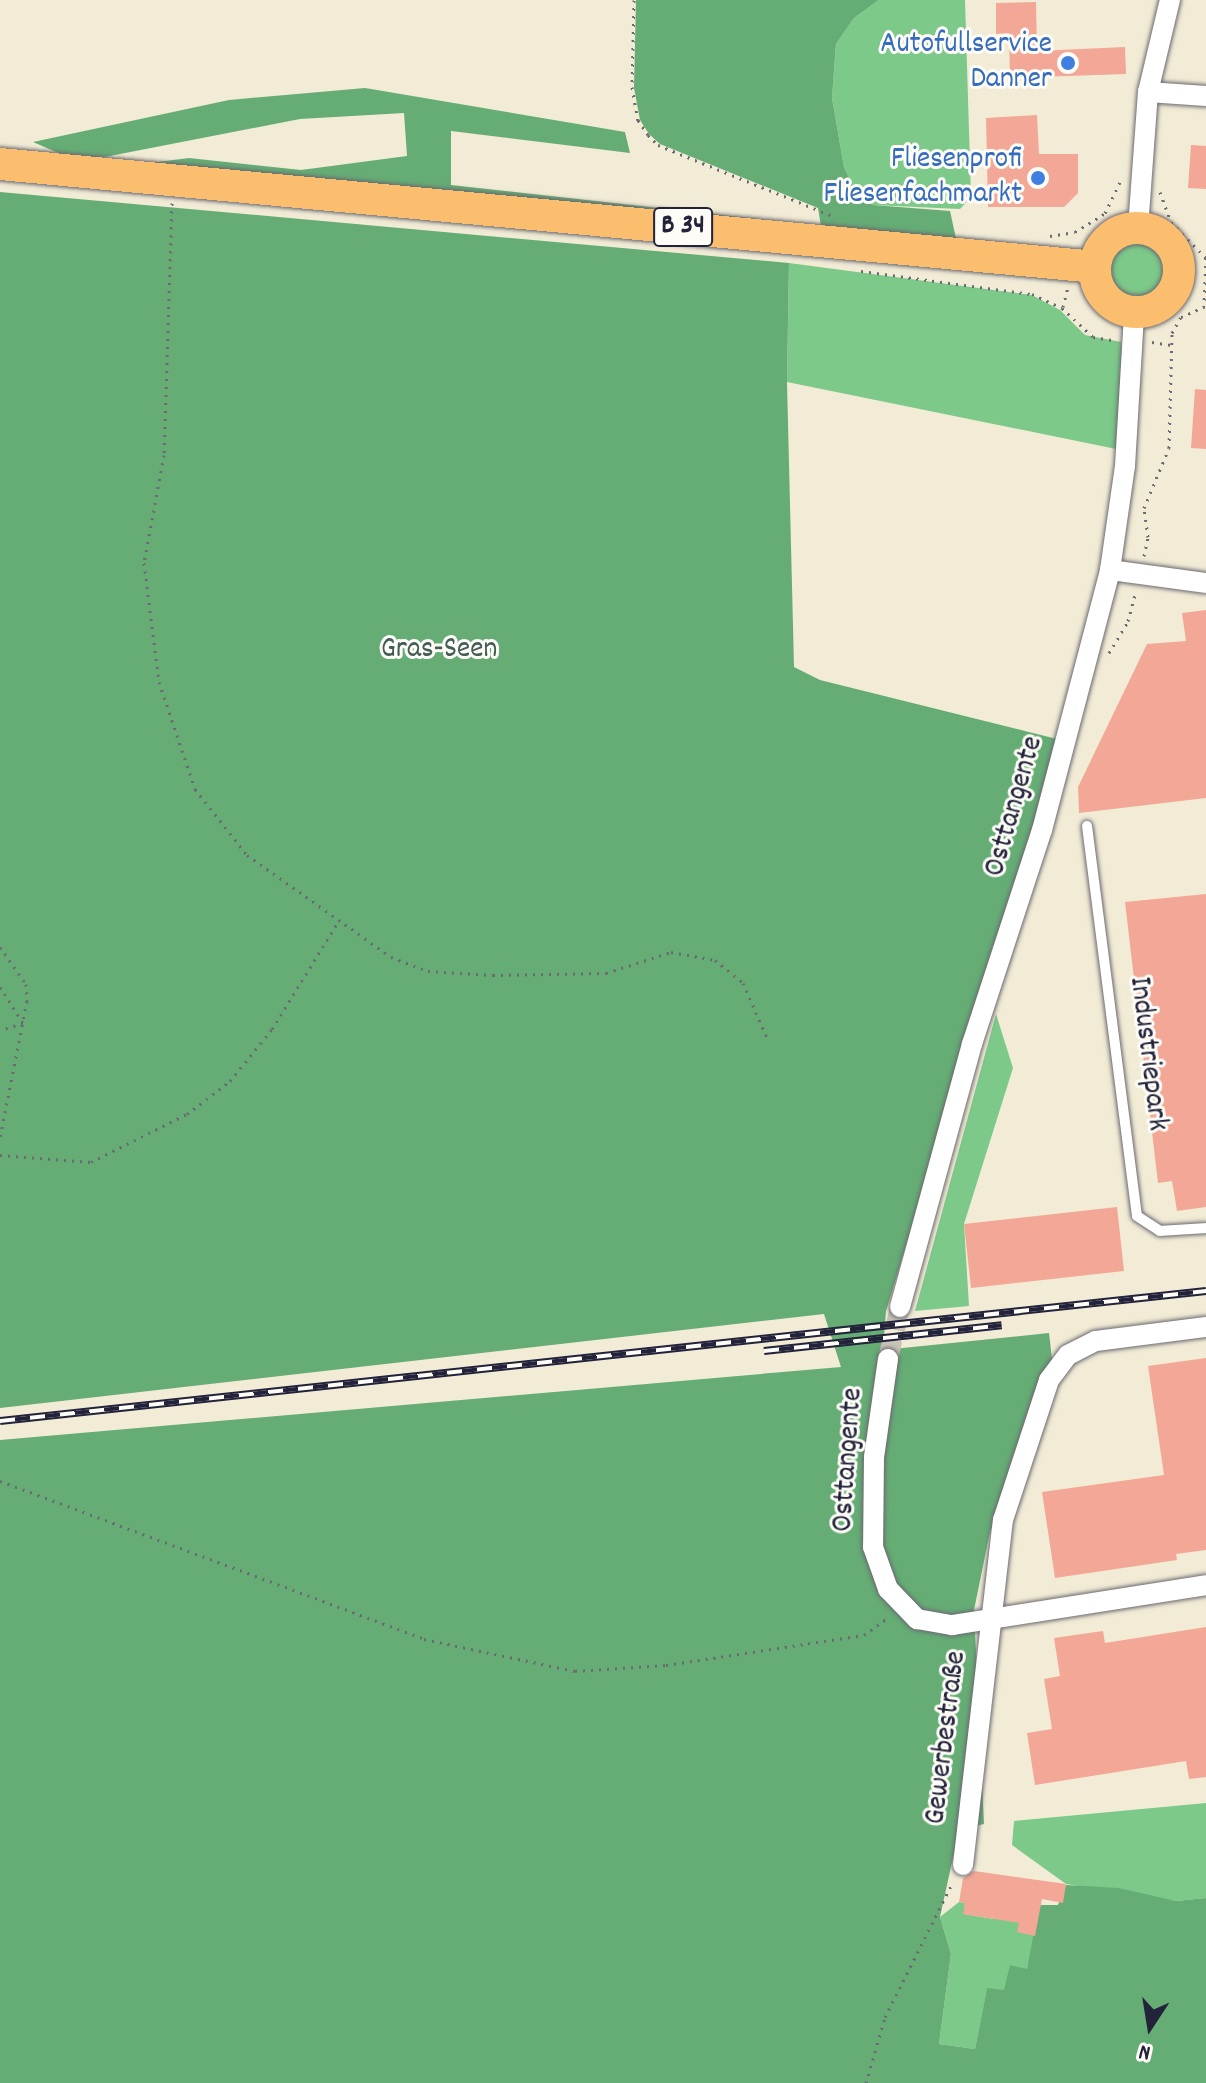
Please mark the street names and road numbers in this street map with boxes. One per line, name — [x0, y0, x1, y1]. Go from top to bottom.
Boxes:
road number: B 34 — [653, 203, 713, 251]
street label: Osttangente — [979, 733, 1053, 881]
street label: Industriepark — [1119, 975, 1173, 1133]
street label: Osttangente — [827, 1387, 873, 1533]
street label: Gewerbestraße — [919, 1649, 977, 1827]

